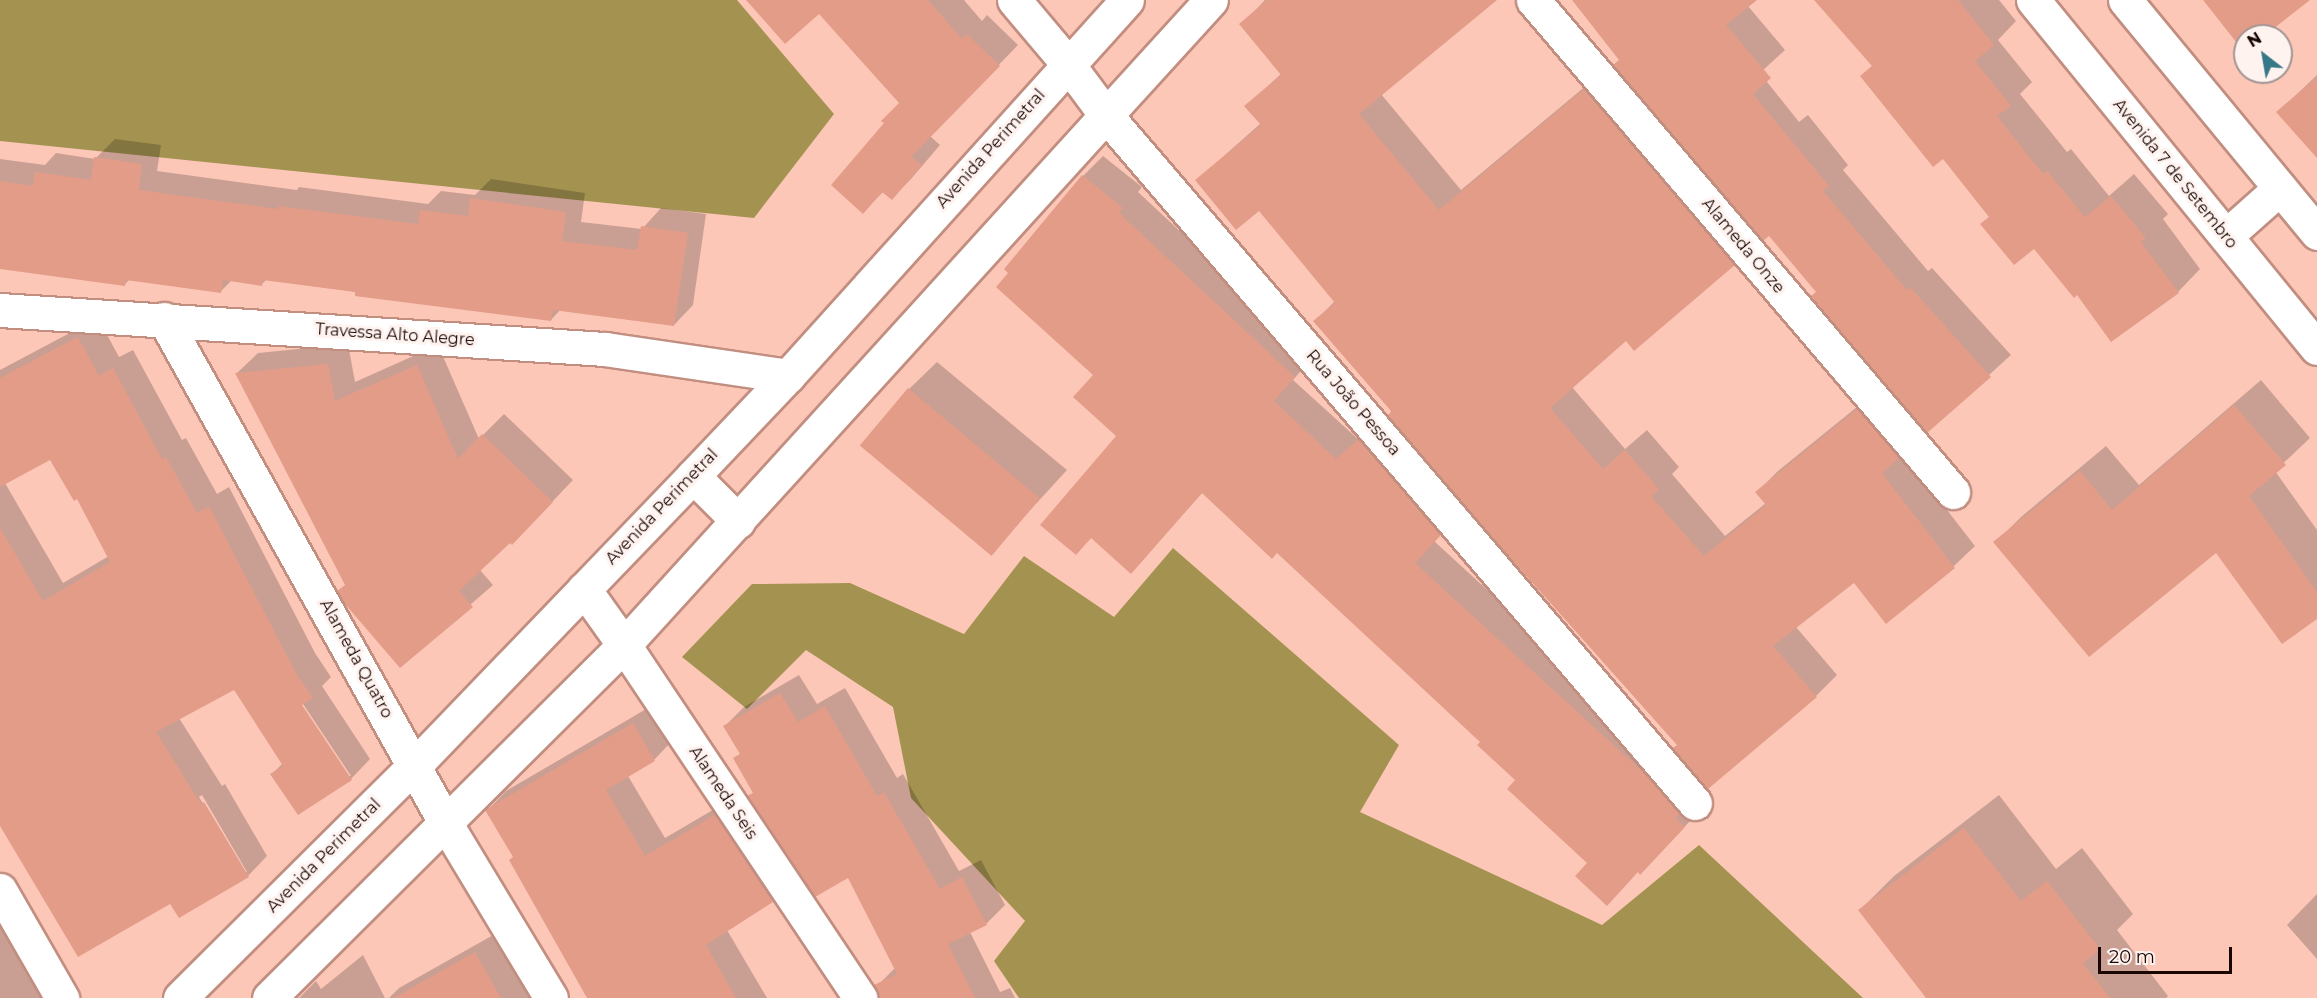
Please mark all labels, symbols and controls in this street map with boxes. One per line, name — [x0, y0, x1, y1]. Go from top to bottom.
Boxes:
north arrow — [2233, 24, 2293, 84]
text: N — [2244, 28, 2265, 51]
street label: Avenida Perimetral — [933, 86, 1049, 212]
street label: Avenida 7 de Setembro — [2109, 95, 2241, 253]
street label: Alameda Onze — [1698, 195, 1788, 297]
street label: Travessa Alto Alegre — [315, 320, 475, 350]
street label: Rua João Pessoa — [1302, 346, 1404, 460]
street label: Avenida Perimetral — [602, 445, 722, 569]
street label: Alameda Quatro — [315, 596, 397, 722]
street label: Alameda Seis — [685, 743, 761, 843]
street label: Avenida Perimetral — [263, 795, 385, 917]
scale bar — [2101, 935, 2234, 973]
text: 20 m — [2109, 946, 2155, 968]

